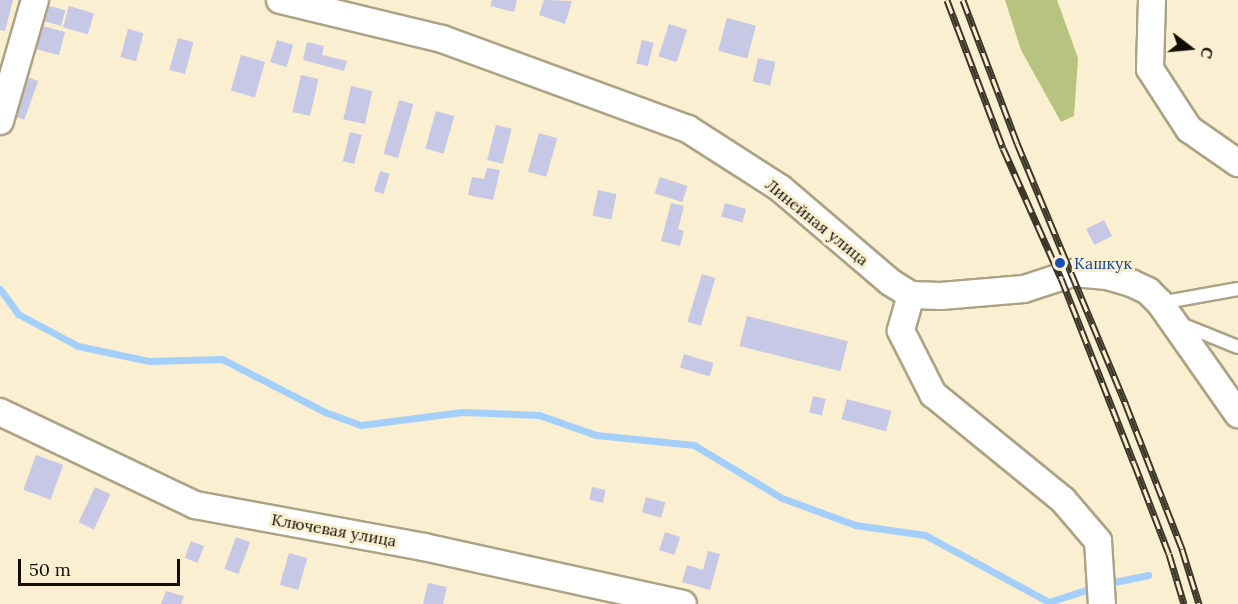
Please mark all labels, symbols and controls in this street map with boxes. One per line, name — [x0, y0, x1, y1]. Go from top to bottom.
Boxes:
north arrow — [1160, 18, 1220, 78]
text: С — [1196, 45, 1218, 61]
street label: Линейная улица — [762, 175, 872, 269]
place label: Кашкук — [1074, 253, 1132, 273]
marker: Кашкук — [1051, 254, 1069, 272]
street label: Ключевая улица — [270, 510, 398, 550]
scale bar — [21, 547, 183, 585]
text: 50 m — [29, 558, 71, 581]

